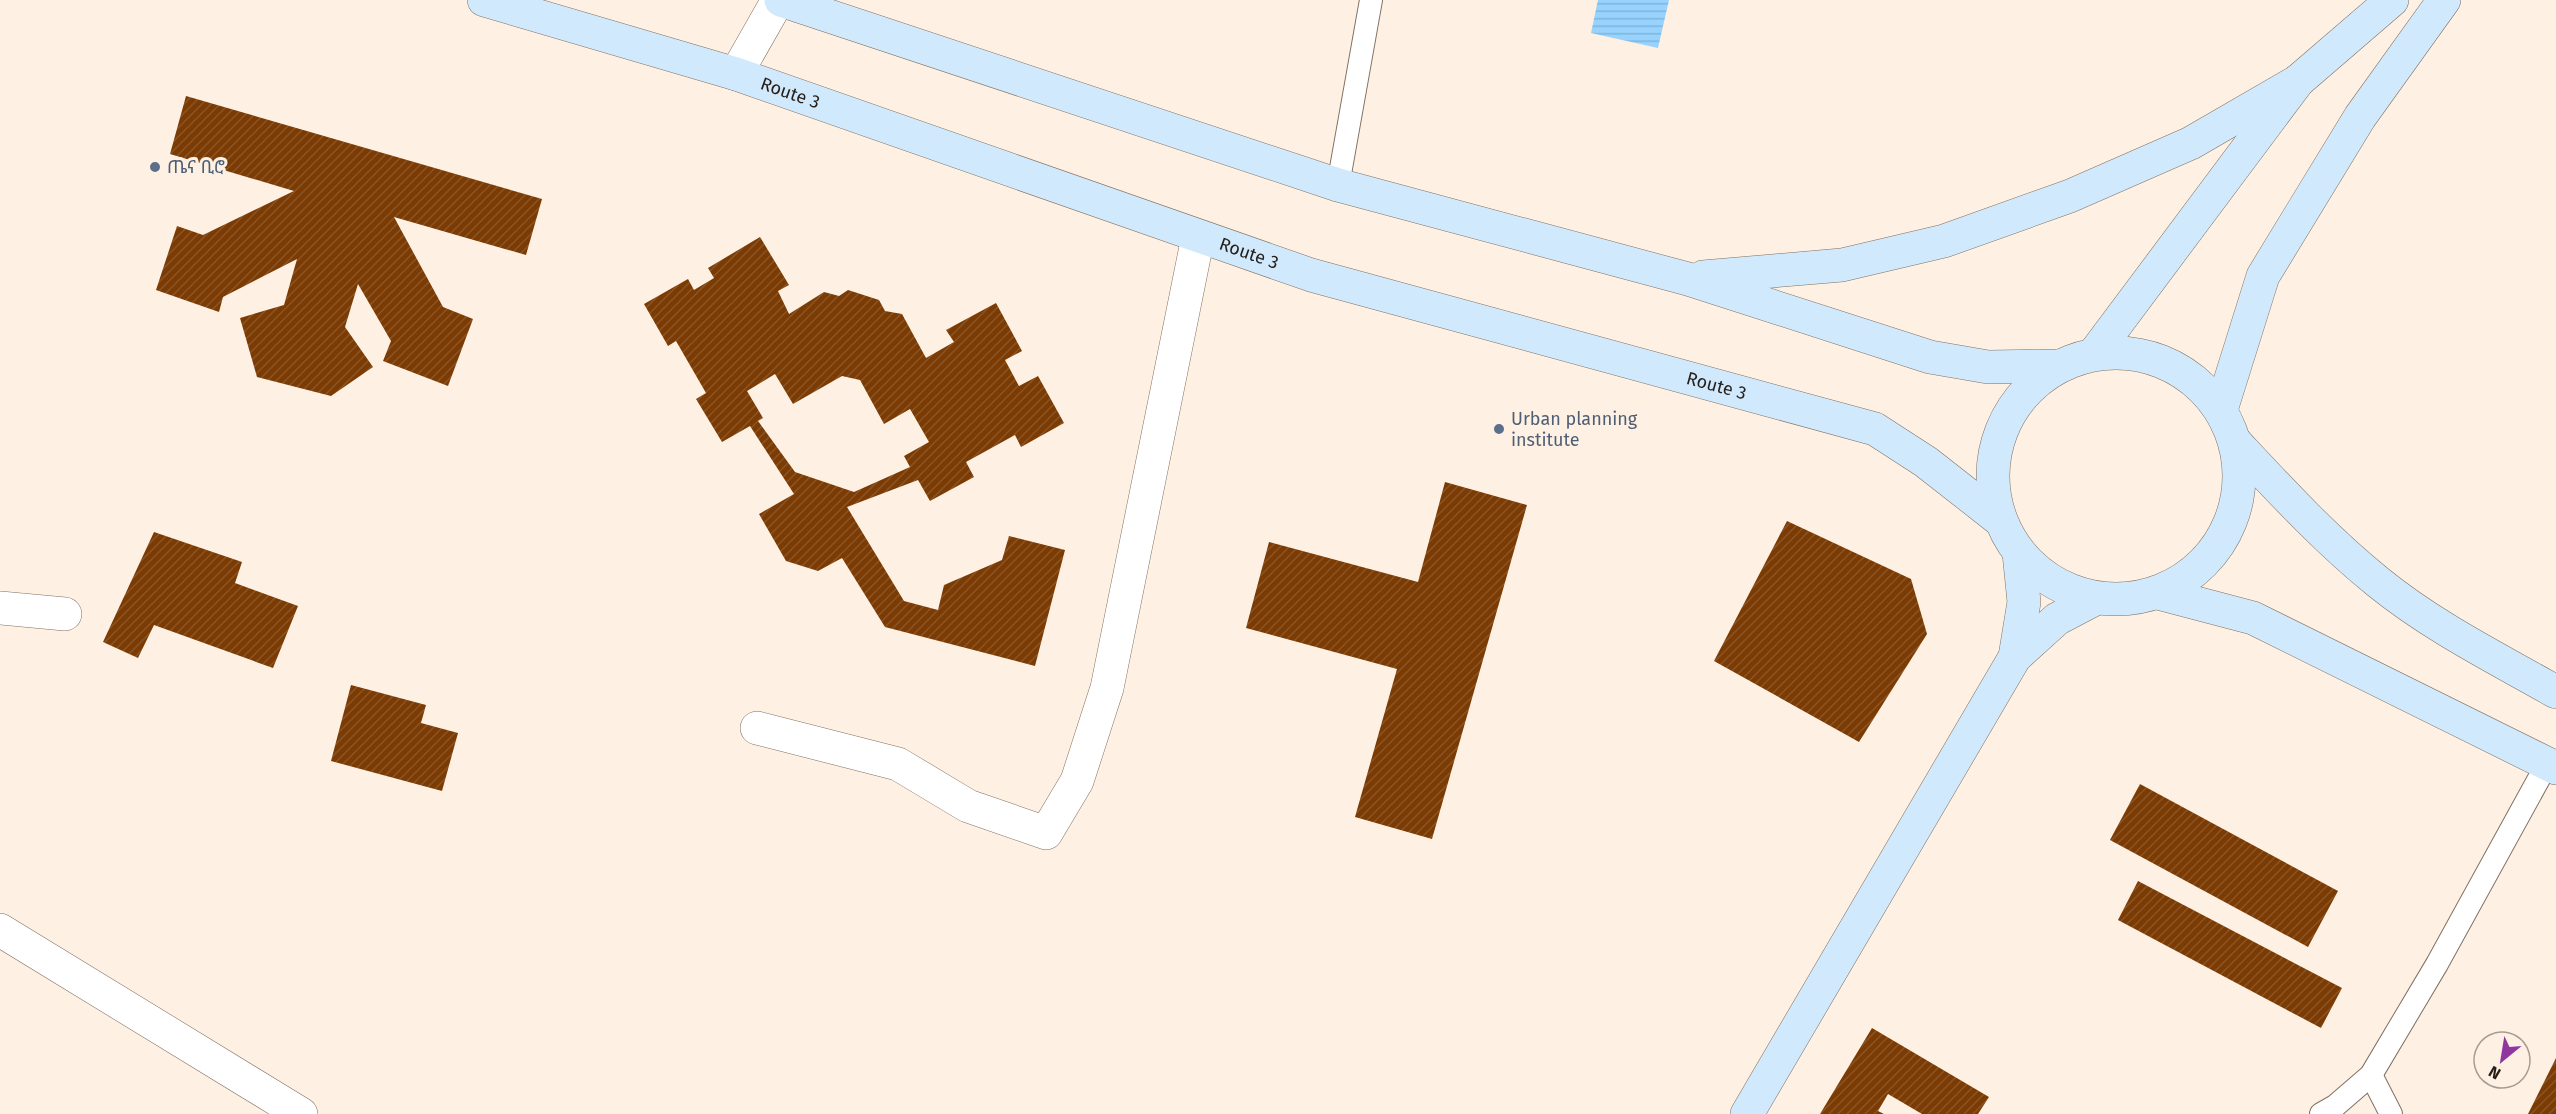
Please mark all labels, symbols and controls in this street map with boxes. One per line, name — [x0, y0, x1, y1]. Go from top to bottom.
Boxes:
street label: Route 3 — [758, 72, 823, 113]
place label: ጤና ቢሮ — [167, 156, 225, 178]
marker: ጤና ቢሮ — [148, 160, 162, 174]
street label: Route 3 — [1216, 233, 1282, 274]
street label: Route 3 — [1684, 367, 1749, 404]
place label: Urban planning institute — [1511, 408, 1638, 451]
marker: Urban planning institute — [1492, 422, 1506, 436]
north arrow — [2472, 1030, 2532, 1090]
text: N — [2485, 1062, 2504, 1083]

